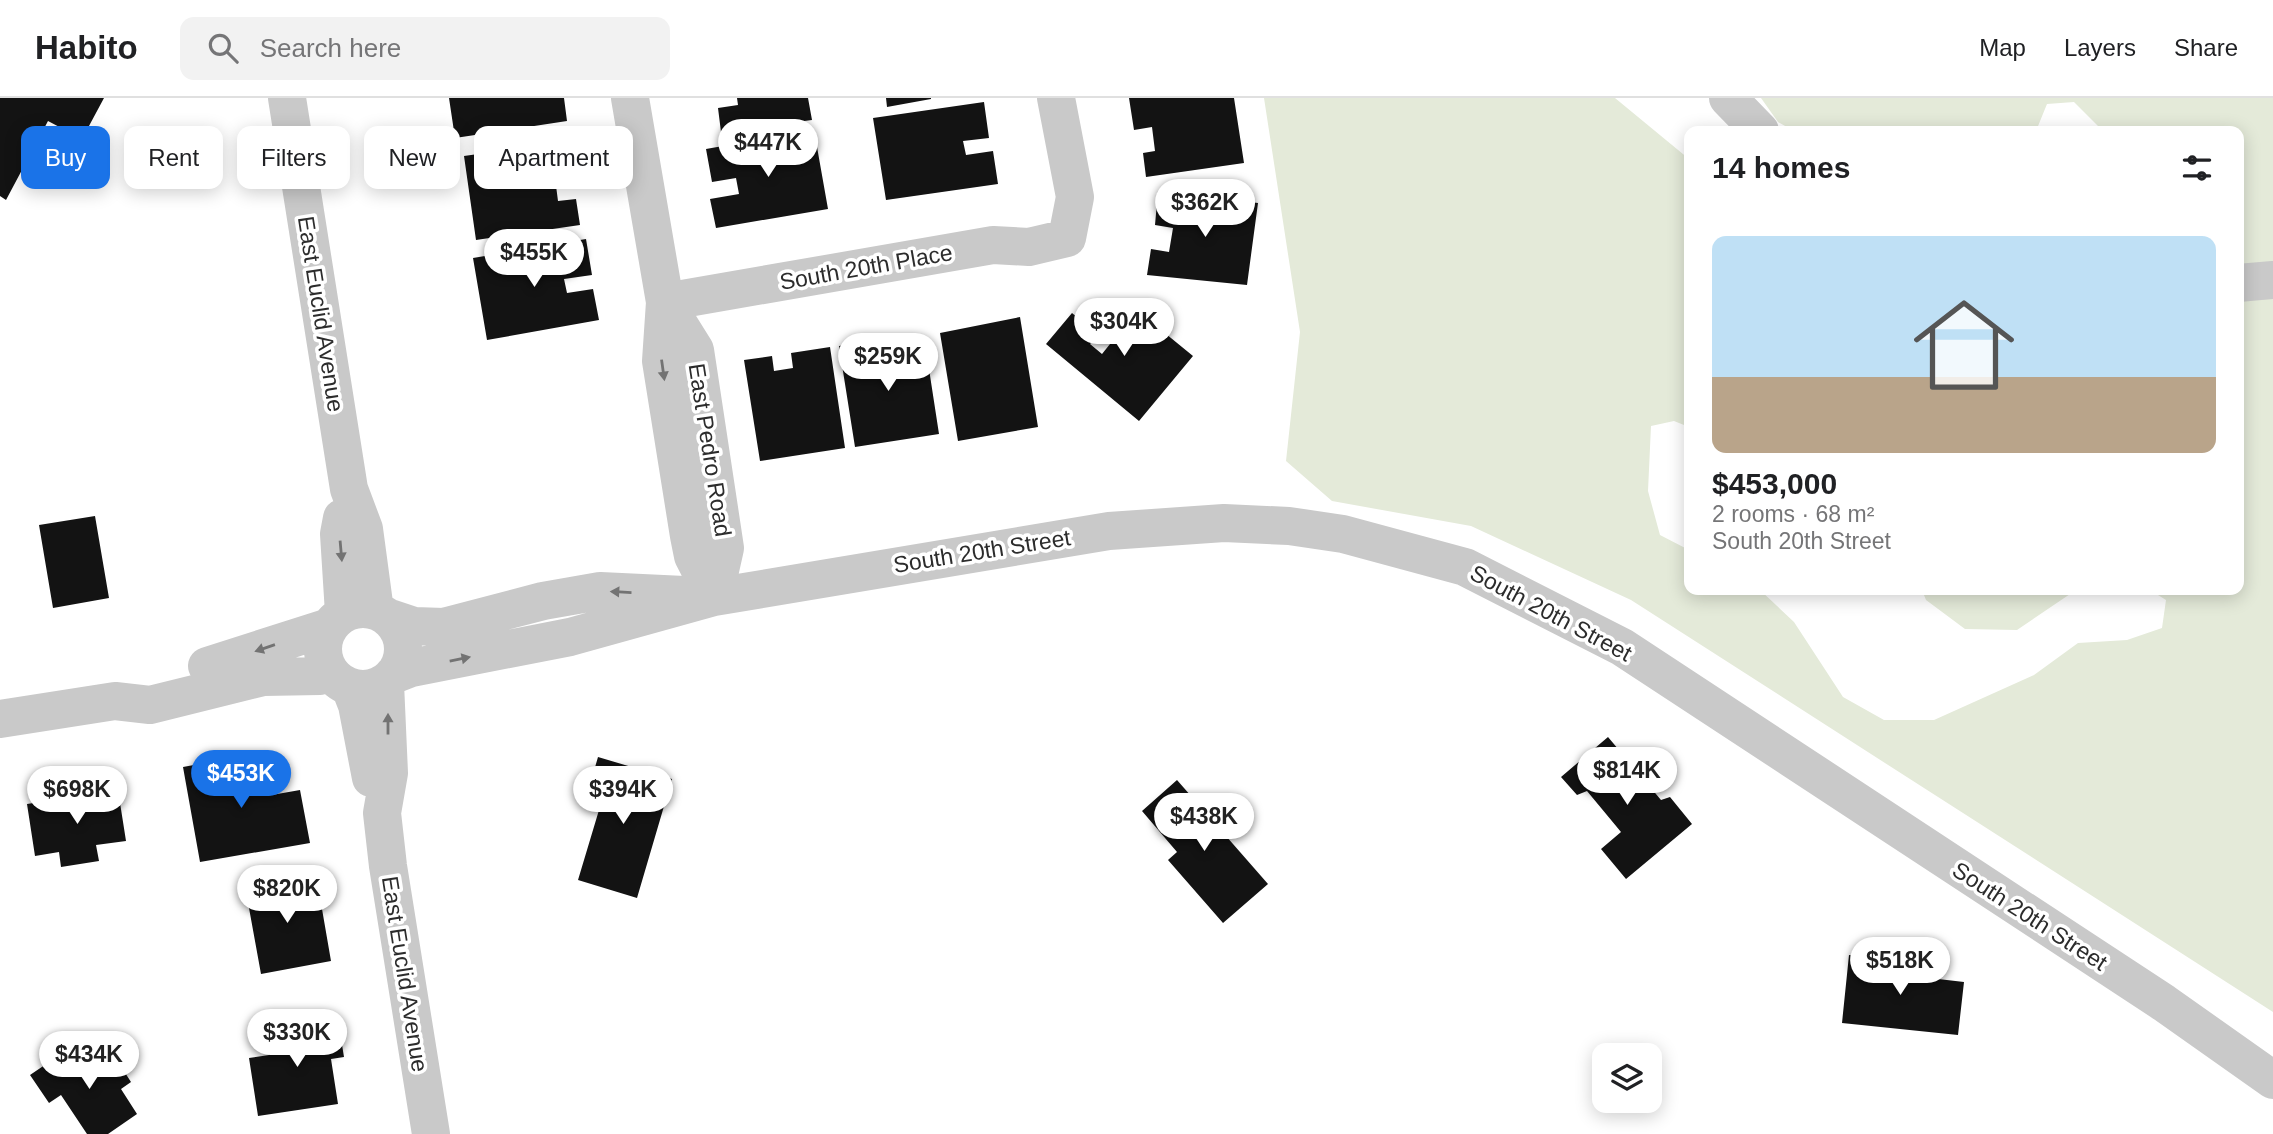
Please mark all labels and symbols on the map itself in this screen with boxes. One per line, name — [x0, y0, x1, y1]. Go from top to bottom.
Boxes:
pin: $447K — [719, 120, 817, 179]
pin: $362K — [1156, 180, 1254, 239]
street label: East Euclid Avenue — [293, 214, 349, 414]
pin: $455K — [485, 230, 583, 289]
street label: South 20th Place — [777, 239, 955, 295]
pin: $304K — [1075, 299, 1173, 358]
pin: $259K — [839, 334, 937, 393]
one-way arrow — [658, 359, 669, 381]
street label: East Pedro Road — [683, 361, 737, 539]
street label: South 20th Street — [892, 524, 1073, 578]
one-way arrow — [336, 540, 347, 562]
street label: South 20th Street — [1466, 560, 1637, 667]
one-way arrow — [610, 586, 632, 597]
one-way arrow — [254, 644, 275, 654]
one-way arrow — [449, 653, 471, 664]
one-way arrow — [382, 713, 394, 735]
pin: $814K — [1578, 748, 1676, 807]
pin: $453K — [192, 750, 290, 810]
pin: $698K — [28, 766, 126, 826]
pin: $394K — [574, 766, 672, 826]
pin: $438K — [1155, 794, 1253, 853]
street label: South 20th Street — [1948, 856, 2113, 976]
pin: $820K — [238, 866, 336, 925]
street label: East Euclid Avenue — [377, 874, 433, 1074]
pin: $518K — [1851, 937, 1949, 997]
pin: $330K — [248, 1010, 346, 1069]
pin: $434K — [40, 1032, 138, 1091]

